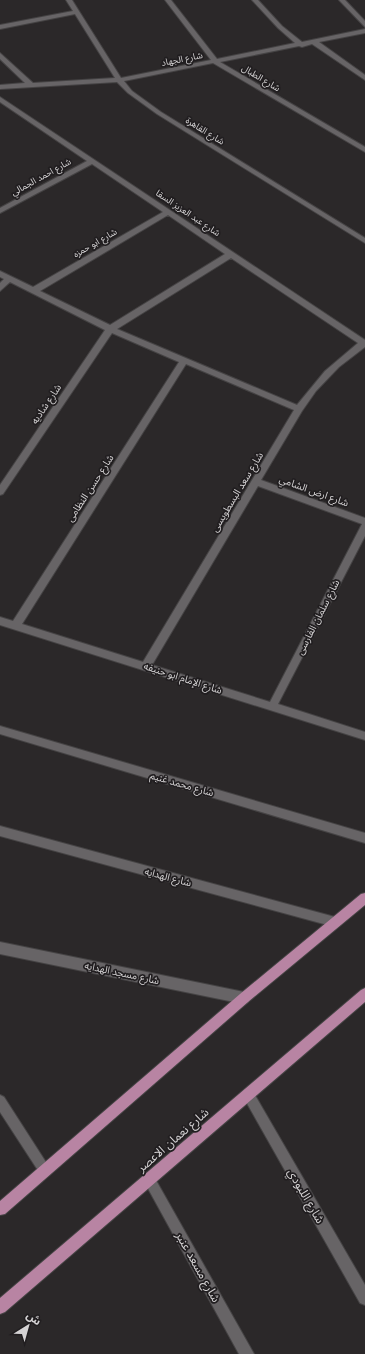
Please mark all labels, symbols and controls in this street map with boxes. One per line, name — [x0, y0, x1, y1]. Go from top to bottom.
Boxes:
street label: شارع الجهاد — [161, 50, 204, 70]
street label: شارع الطبال — [239, 63, 282, 95]
street label: شارع القاهرة — [183, 115, 226, 148]
street label: شارع احمد الجمالي — [9, 156, 74, 199]
street label: شارع عبد العزيز السقا — [153, 188, 222, 240]
street label: شارع ابو حمزه — [71, 226, 120, 261]
street label: شارع شاديه — [29, 382, 65, 427]
street label: شارع سعد البسطويسى — [209, 450, 267, 535]
street label: شارع حسن النظامى — [64, 452, 118, 525]
street label: شارع ارض الشامي — [277, 473, 350, 511]
street label: شارع سلمان الفارسى — [294, 577, 344, 657]
street label: شارع الإمام ابو حنيفه — [142, 660, 224, 699]
street label: شارع محمد غنيم — [148, 770, 215, 800]
street label: شارع الهدايه — [143, 865, 193, 890]
street label: شارع مسجد الهدايه — [83, 960, 161, 988]
street label: شارع نعمان الاعصر — [134, 1105, 213, 1177]
street label: شارع اللبودي — [282, 1166, 327, 1227]
street label: شارع مسعد عنبر — [171, 1229, 223, 1306]
north arrow — [8, 1306, 48, 1346]
text: ش — [24, 1309, 44, 1328]

